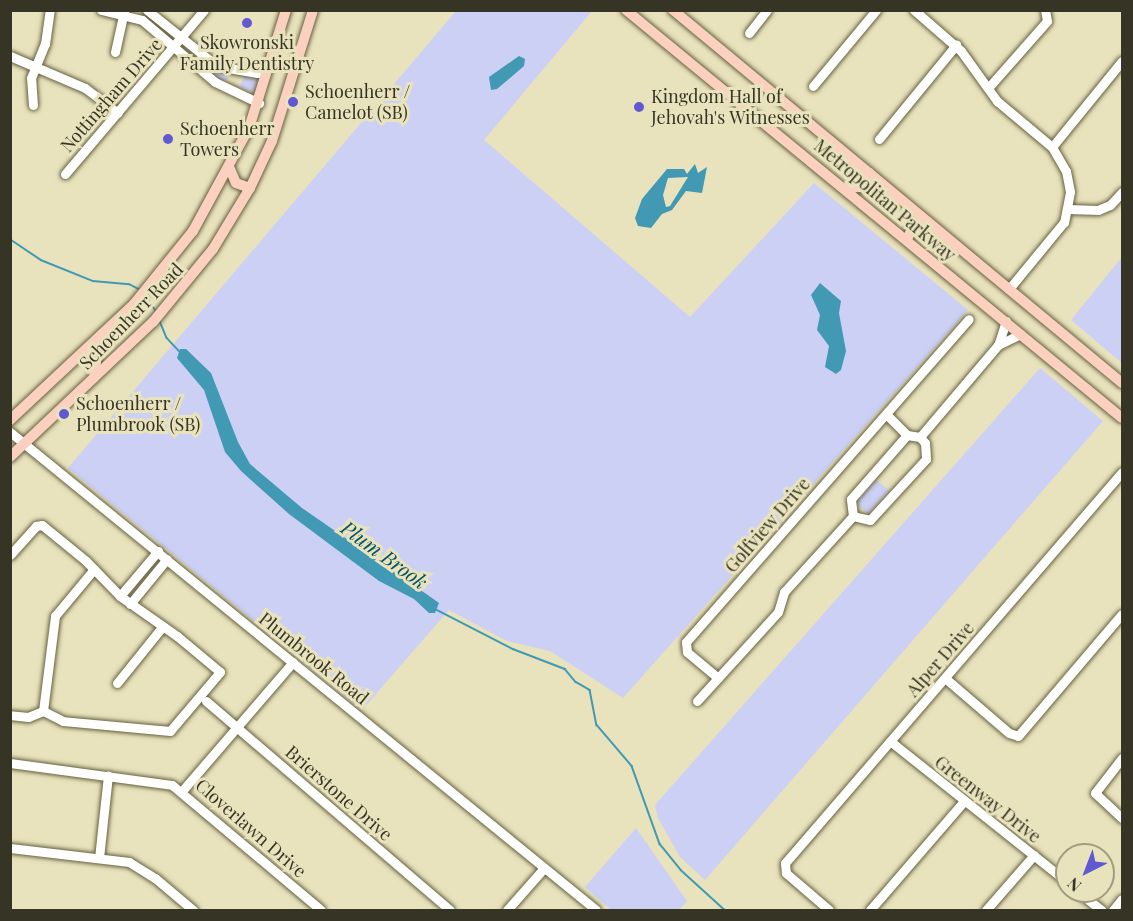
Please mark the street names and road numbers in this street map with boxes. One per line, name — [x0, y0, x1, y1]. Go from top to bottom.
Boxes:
street label: Nottingham Drive — [56, 34, 166, 156]
street label: Metropolitan Parkway — [810, 134, 960, 266]
street label: Schoenherr Road — [75, 258, 187, 374]
street label: Golfview Drive — [720, 473, 814, 577]
street label: Plumbrook Road — [255, 607, 373, 709]
street label: Alper Drive — [901, 617, 979, 701]
street label: Brierstone Drive — [281, 741, 397, 845]
street label: Greenway Drive — [930, 751, 1046, 847]
street label: Cloverlawn Drive — [191, 774, 311, 882]

